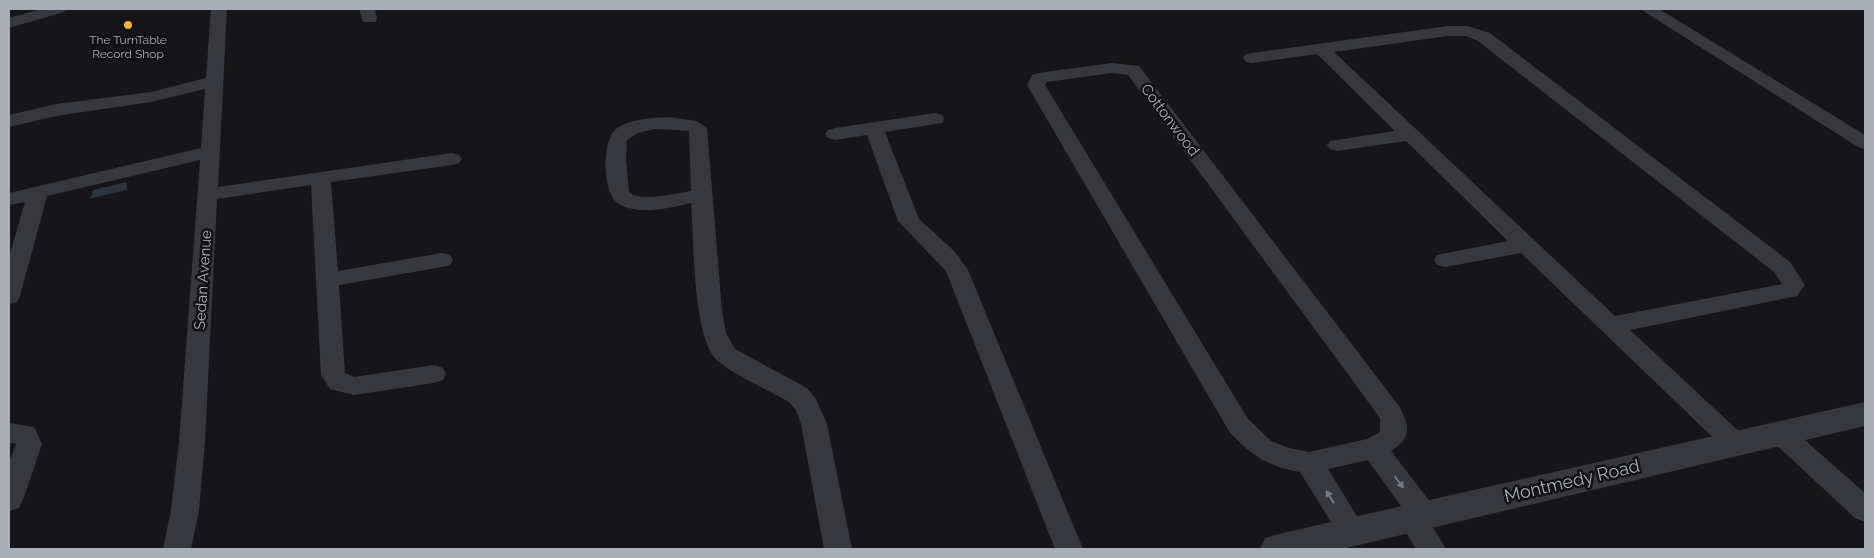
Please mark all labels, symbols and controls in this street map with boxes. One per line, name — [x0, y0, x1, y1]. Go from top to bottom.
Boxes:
marker: The TurnTable Record Shop — [122, 19, 134, 31]
place label: The TurnTable Record Shop — [89, 33, 167, 61]
street label: Cottonwood — [1137, 80, 1203, 160]
street label: Sedan Avenue — [191, 229, 215, 331]
street label: Montmedy Road — [1502, 455, 1642, 506]
one-way arrow — [1394, 475, 1404, 489]
one-way arrow — [1325, 490, 1335, 504]

